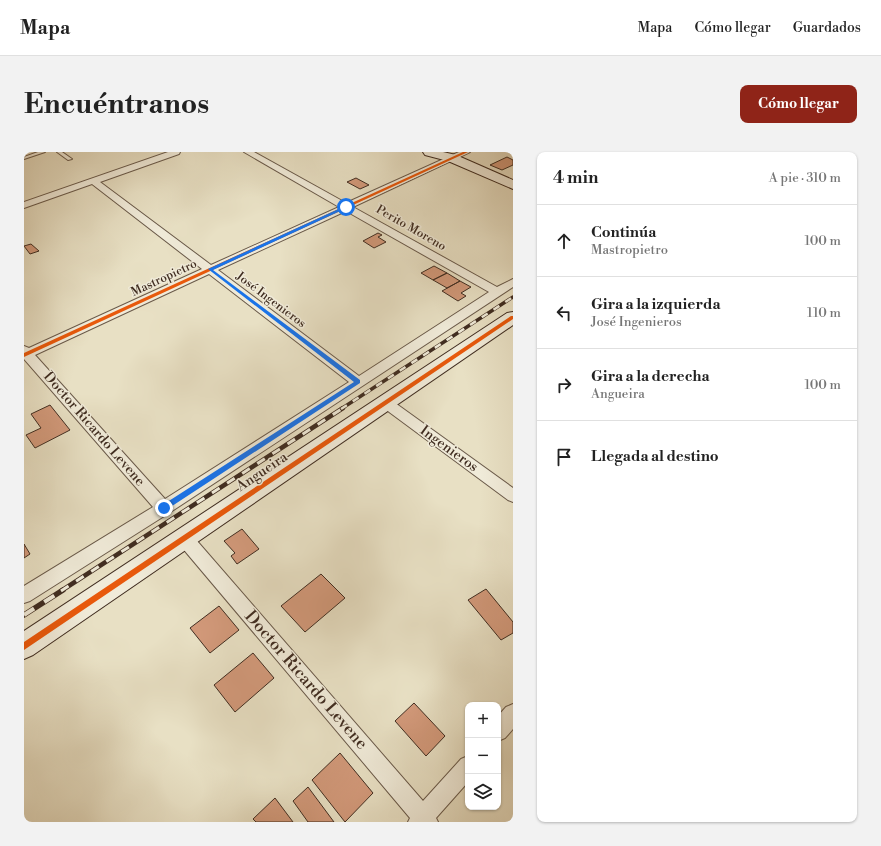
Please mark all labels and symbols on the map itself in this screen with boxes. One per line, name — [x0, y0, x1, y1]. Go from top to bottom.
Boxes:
route start — [337, 198, 355, 216]
street label: Perito Moreno — [373, 202, 449, 254]
street label: Mastropietro — [129, 256, 200, 300]
street label: José Ingenieros — [232, 268, 309, 331]
street label: Doctor Ricardo Levene — [39, 368, 149, 490]
street label: Ingenieros — [416, 422, 482, 476]
street label: Angueira — [232, 448, 292, 496]
route end — [155, 499, 173, 517]
street label: Doctor Ricardo Levene — [240, 606, 372, 754]

